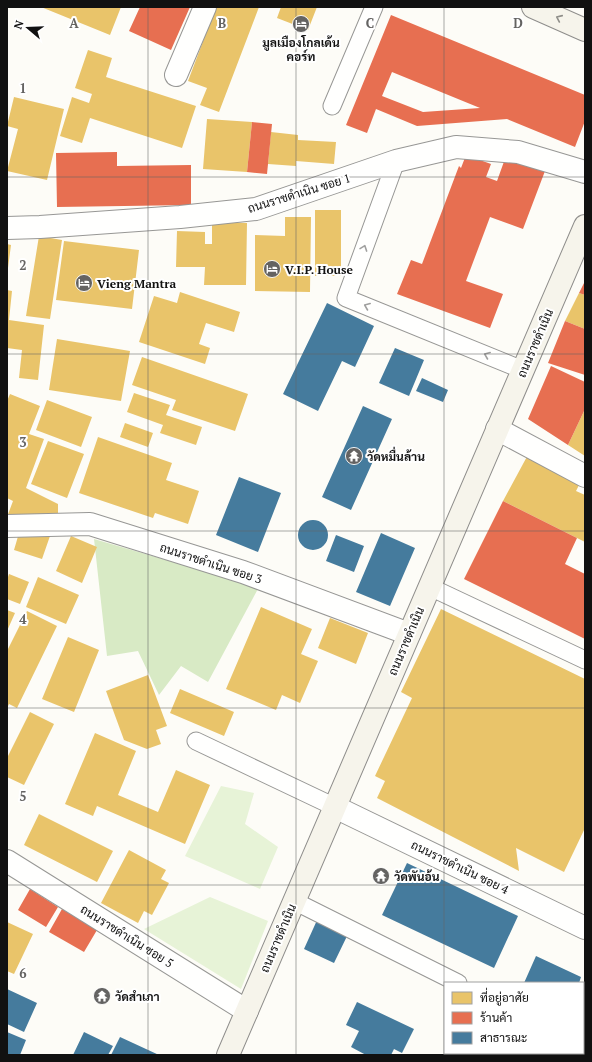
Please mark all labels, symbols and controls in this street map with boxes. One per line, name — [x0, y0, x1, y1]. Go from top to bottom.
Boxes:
north arrow — [8, 8, 48, 48]
text: A — [69, 14, 79, 32]
text: B — [218, 14, 226, 32]
hotel icon: มูลเมืองโกลเด้น คอร์ท — [291, 14, 311, 34]
text: C — [366, 14, 374, 32]
text: D — [513, 14, 523, 32]
one-way arrow — [556, 15, 563, 23]
text: N — [11, 18, 27, 31]
place label: มูลเมืองโกลเด้น คอร์ท — [262, 35, 340, 64]
text: 1 — [19, 79, 27, 97]
street label: ถนนราชดำเนิน ซอย 1 — [246, 170, 352, 216]
one-way arrow — [360, 245, 368, 252]
text: 2 — [19, 256, 27, 274]
hotel icon: V.I.P. House — [262, 259, 282, 279]
place label: V.I.P. House — [285, 262, 353, 277]
hotel icon: Vieng Mantra — [74, 273, 94, 293]
place label: Vieng Mantra — [97, 276, 177, 291]
one-way arrow — [363, 303, 370, 311]
street label: ถนนราชดำเนิน — [514, 306, 556, 380]
one-way arrow — [484, 352, 492, 360]
text: 3 — [19, 433, 27, 451]
temple icon: วัดหมื่นล้าน — [344, 446, 364, 466]
place label: วัดหมื่นล้าน — [367, 446, 425, 464]
street label: ถนนราชดำเนิน ซอย 3 — [158, 539, 264, 587]
street label: ถนนราชดำเนิน — [385, 604, 427, 678]
text: 4 — [19, 610, 27, 628]
text: 5 — [19, 787, 27, 805]
street label: ถนนราชดำเนิน ซอย 4 — [409, 837, 512, 897]
temple icon: วัดพันอ้น — [371, 866, 391, 886]
place label: วัดพันอ้น — [394, 869, 440, 884]
street label: ถนนราชดำเนิน ซอย 5 — [78, 901, 176, 971]
street label: ถนนราชดำเนิน — [257, 901, 299, 975]
text: 6 — [19, 964, 27, 982]
legend — [444, 982, 584, 1054]
temple icon: วัดสำเภา — [92, 986, 112, 1006]
text: ที่อยู่อาศัย — [480, 987, 529, 1006]
place label: วัดสำเภา — [115, 989, 160, 1004]
text: ร้านค้า — [480, 1010, 512, 1025]
text: สาธารณะ — [480, 1030, 527, 1045]

